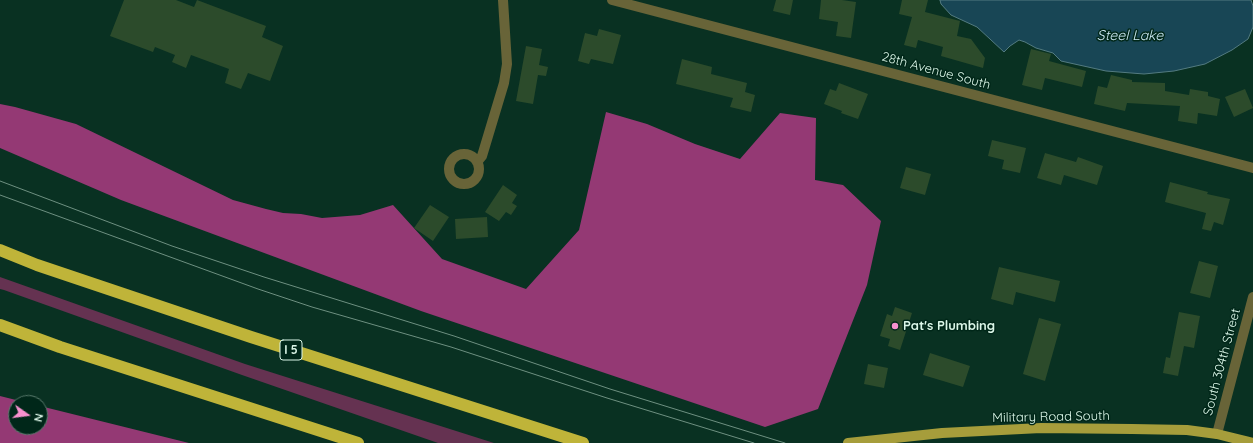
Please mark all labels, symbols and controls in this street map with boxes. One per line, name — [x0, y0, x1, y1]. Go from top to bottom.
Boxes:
water label: Steel Lake — [1097, 28, 1163, 44]
street label: 28th Avenue South — [880, 49, 992, 93]
street label: South 304th Street — [1200, 307, 1244, 417]
place label: Pat's Plumbing — [903, 318, 995, 334]
marker: Pat's Plumbing — [890, 321, 900, 331]
road number: I 5 — [280, 340, 302, 360]
north arrow — [8, 395, 48, 435]
street label: Military Road South — [992, 408, 1110, 426]
text: N — [31, 412, 46, 423]

